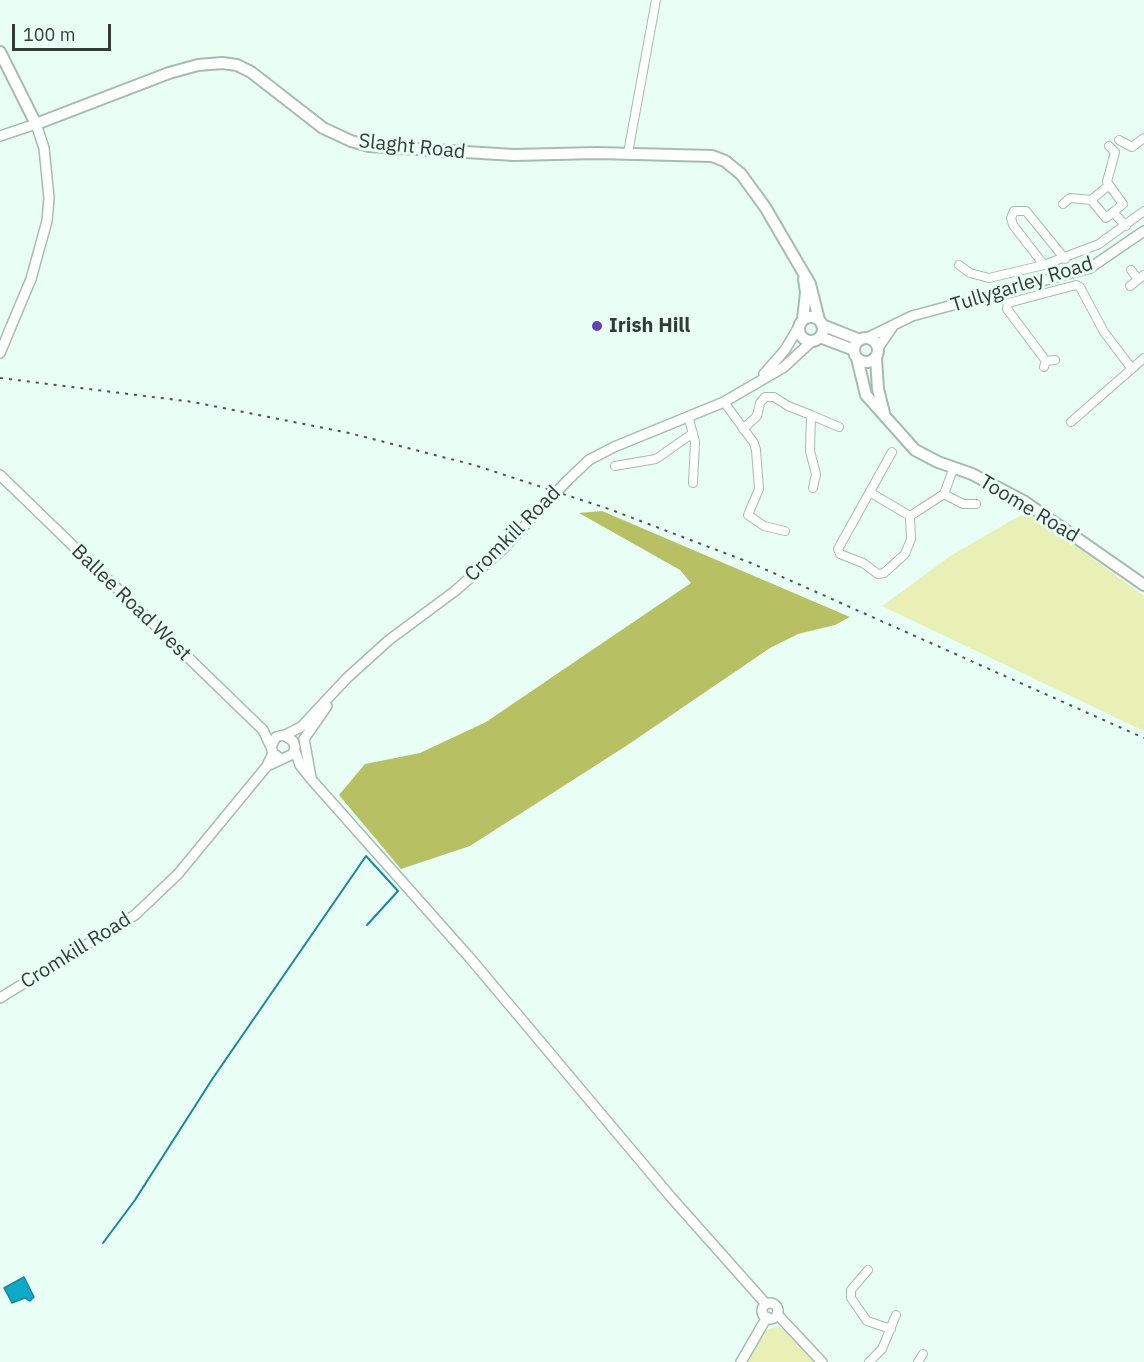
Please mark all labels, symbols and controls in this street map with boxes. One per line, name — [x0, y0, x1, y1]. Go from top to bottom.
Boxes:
scale bar — [15, 12, 114, 50]
text: 100 m — [23, 23, 75, 46]
street label: Slaght Road — [357, 129, 467, 165]
street label: Tullygarley Road — [948, 252, 1096, 318]
place label: Irish Hill — [609, 314, 690, 338]
marker: Irish Hill — [590, 319, 604, 333]
street label: Toome Road — [975, 470, 1083, 548]
street label: Cromkill Road — [460, 481, 566, 587]
street label: Ballee Road West — [66, 540, 196, 666]
street label: Cromkill Road — [16, 908, 136, 994]

